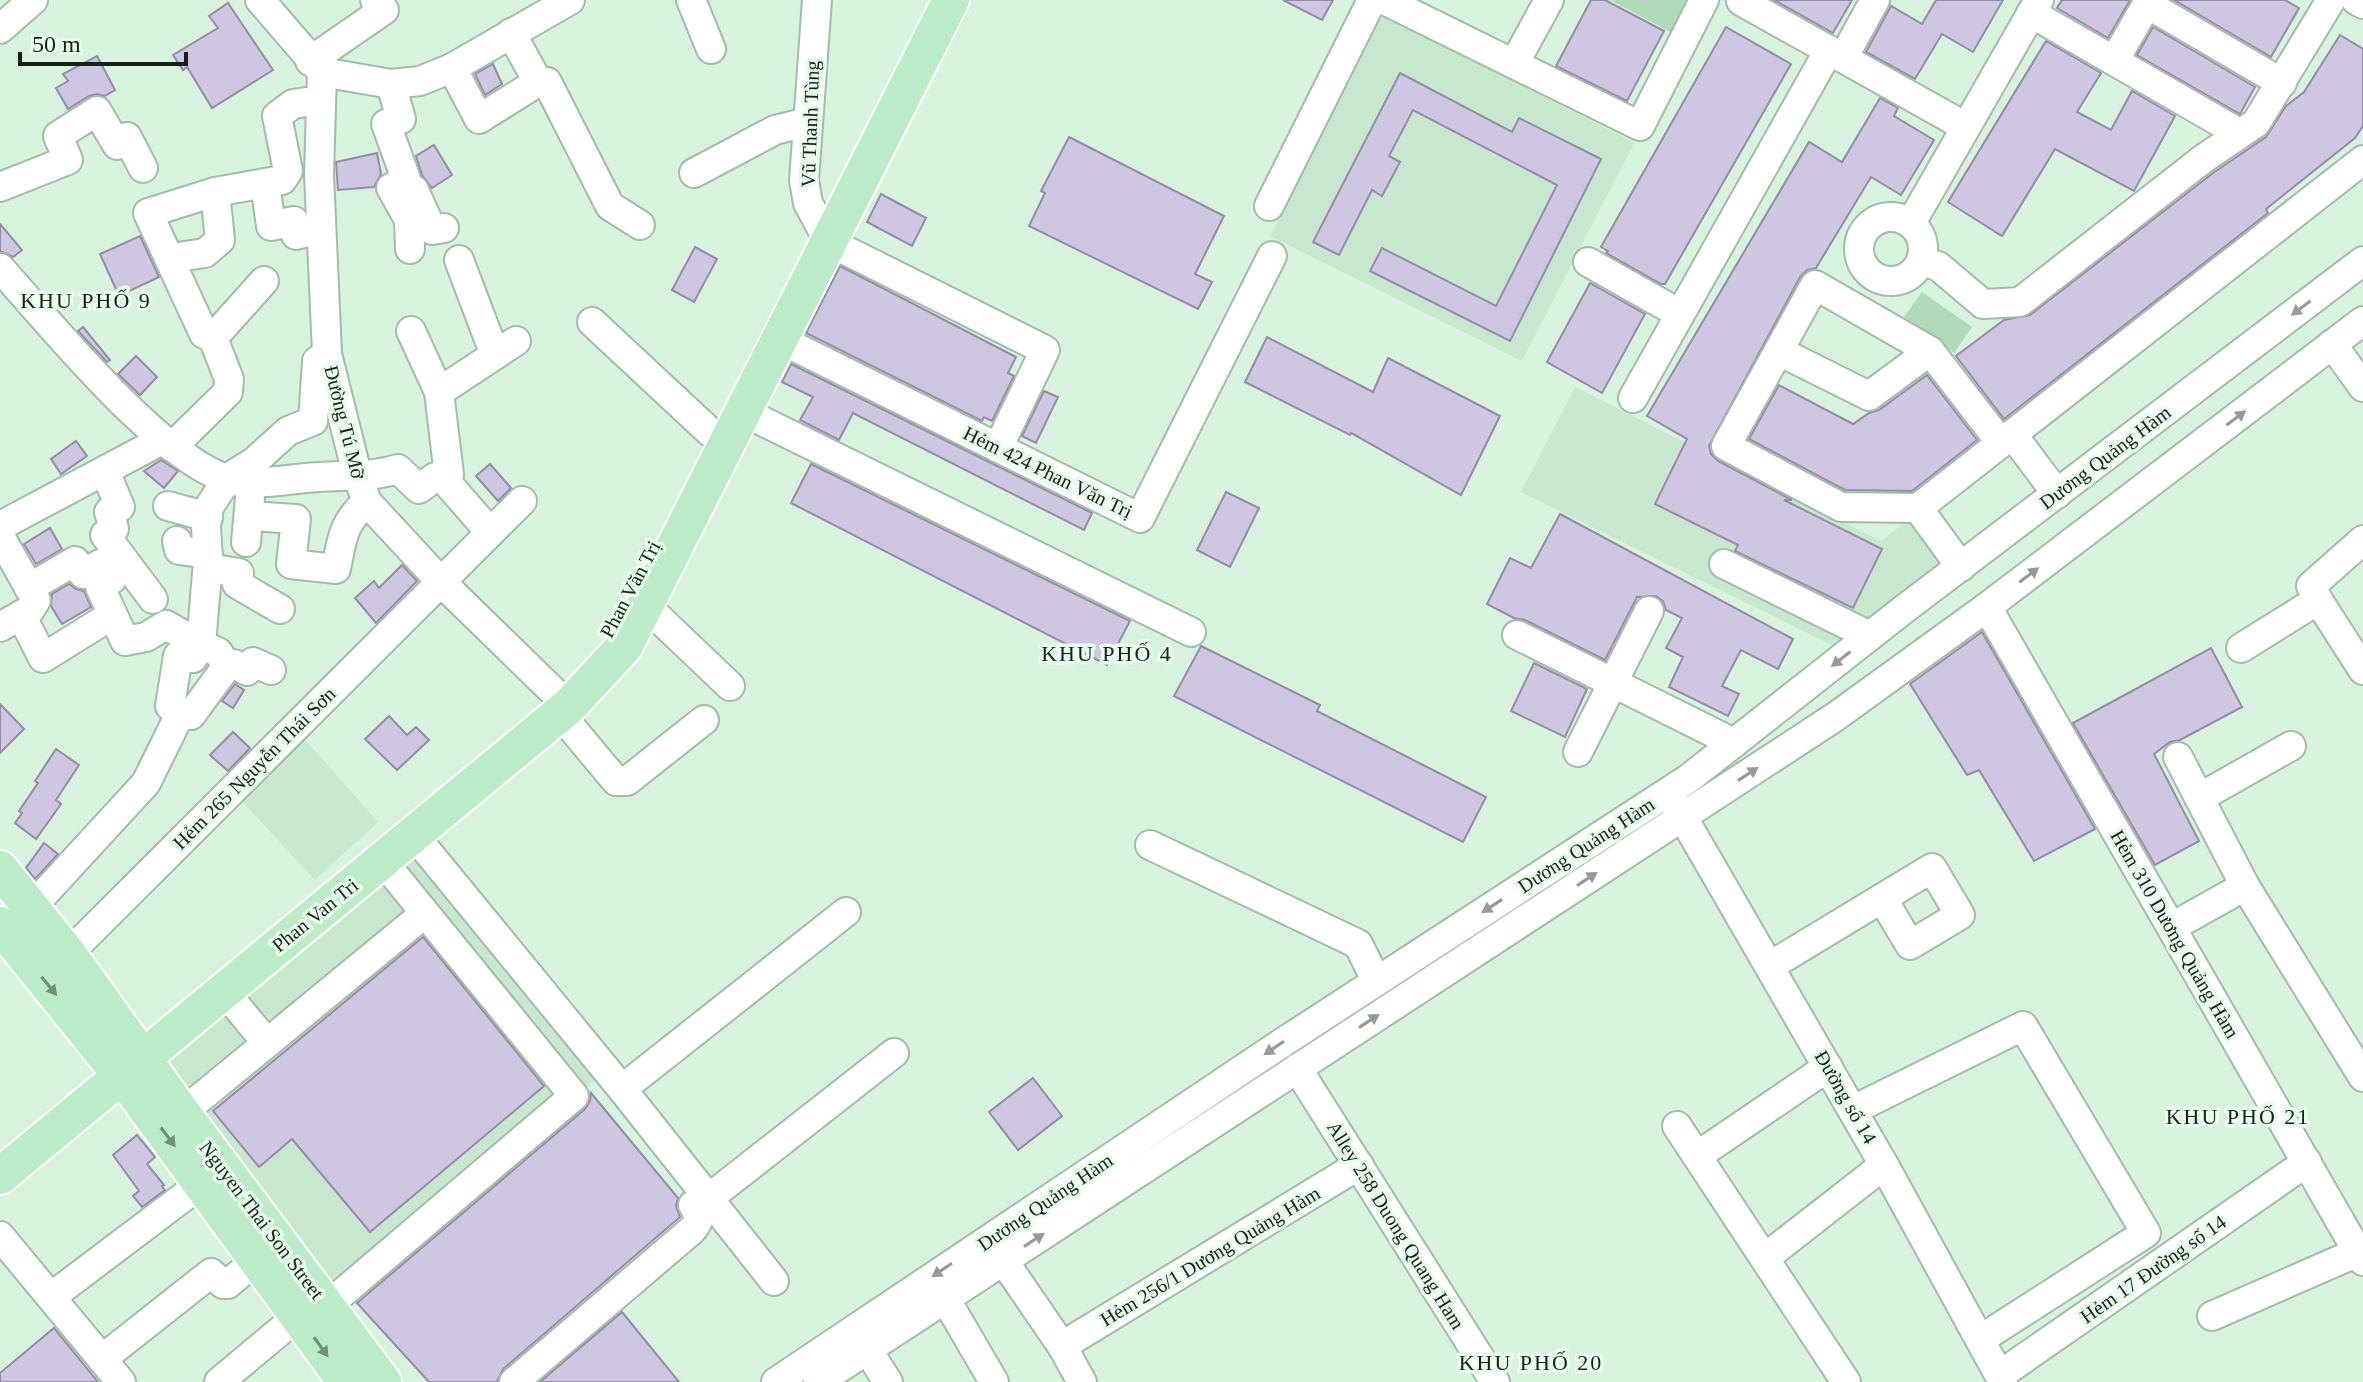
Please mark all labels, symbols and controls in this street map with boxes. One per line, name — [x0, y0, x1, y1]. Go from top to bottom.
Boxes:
scale bar — [20, 16, 186, 66]
text: 50 m — [32, 31, 81, 57]
street label: Vũ Thanh Tùng — [797, 60, 824, 188]
district label: KHU PHỐ 9 — [20, 288, 152, 313]
one-way arrow — [2291, 300, 2311, 316]
street label: Đường Tú Mỡ — [319, 363, 370, 482]
street label: Dương Quảng Hàm — [2035, 400, 2176, 514]
one-way arrow — [2226, 410, 2246, 426]
street label: Hẻm 424 Phan Văn Trị — [960, 422, 1136, 523]
street label: Phan Văn Trị — [595, 537, 665, 641]
one-way arrow — [2019, 568, 2039, 584]
district label: KHU PHỐ 4 — [1041, 641, 1173, 666]
one-way arrow — [1831, 650, 1851, 666]
street label: Hẻm 265 Nguyễn Thái Sơn — [168, 682, 340, 854]
one-way arrow — [1737, 767, 1759, 781]
street label: Dương Quảng Hàm — [1514, 792, 1659, 898]
street label: Hẻm 310 Dương Quảng Hàm — [2105, 826, 2244, 1043]
one-way arrow — [1576, 872, 1597, 887]
street label: Phan Van Tri — [268, 873, 363, 956]
one-way arrow — [1481, 898, 1503, 912]
one-way arrow — [40, 976, 57, 996]
one-way arrow — [1358, 1014, 1380, 1029]
one-way arrow — [1264, 1040, 1285, 1055]
street label: Đường số 14 — [1810, 1047, 1881, 1148]
district label: KHU PHỐ 21 — [2166, 1104, 2310, 1129]
street label: Alley 258 Duong Quang Ham — [1322, 1117, 1469, 1334]
one-way arrow — [160, 1126, 175, 1147]
street label: Nguyen Thai Son Street — [195, 1137, 329, 1304]
street label: Dương Quảng Hàm — [973, 1148, 1118, 1256]
street label: Hẻm 256/1 Dương Quảng Hàm — [1096, 1181, 1325, 1331]
street label: Hẻm 17 Đường số 14 — [2076, 1211, 2231, 1328]
one-way arrow — [1023, 1233, 1045, 1247]
one-way arrow — [932, 1263, 953, 1278]
one-way arrow — [312, 1337, 328, 1357]
district label: KHU PHỐ 20 — [1459, 1350, 1603, 1375]

